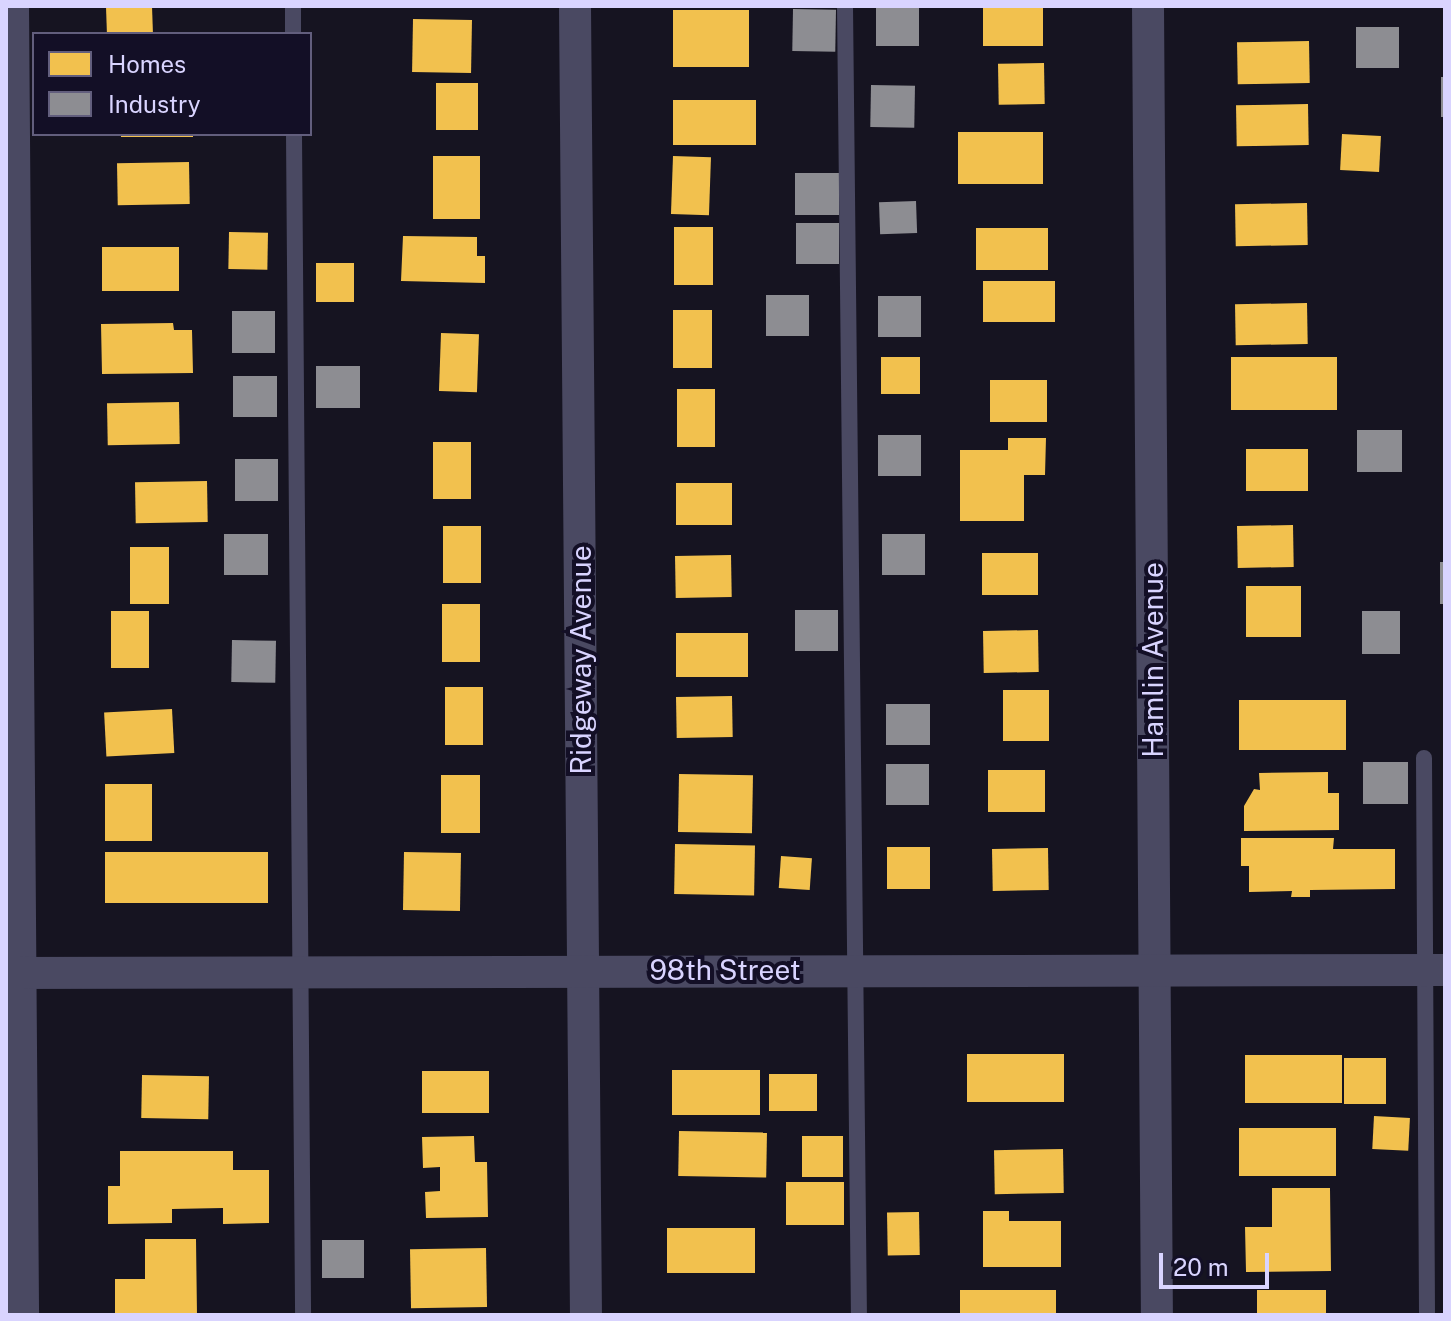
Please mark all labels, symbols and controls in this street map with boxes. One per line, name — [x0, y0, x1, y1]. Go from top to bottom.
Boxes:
legend — [32, 32, 312, 136]
text: Homes — [108, 50, 186, 78]
text: Industry — [108, 90, 201, 118]
street label: Ridgeway Avenue — [564, 545, 598, 775]
street label: Hamlin Avenue — [1136, 562, 1170, 758]
street label: 98th Street — [649, 953, 801, 987]
scale bar — [1163, 1237, 1273, 1287]
text: 20 m — [1173, 1253, 1229, 1281]

